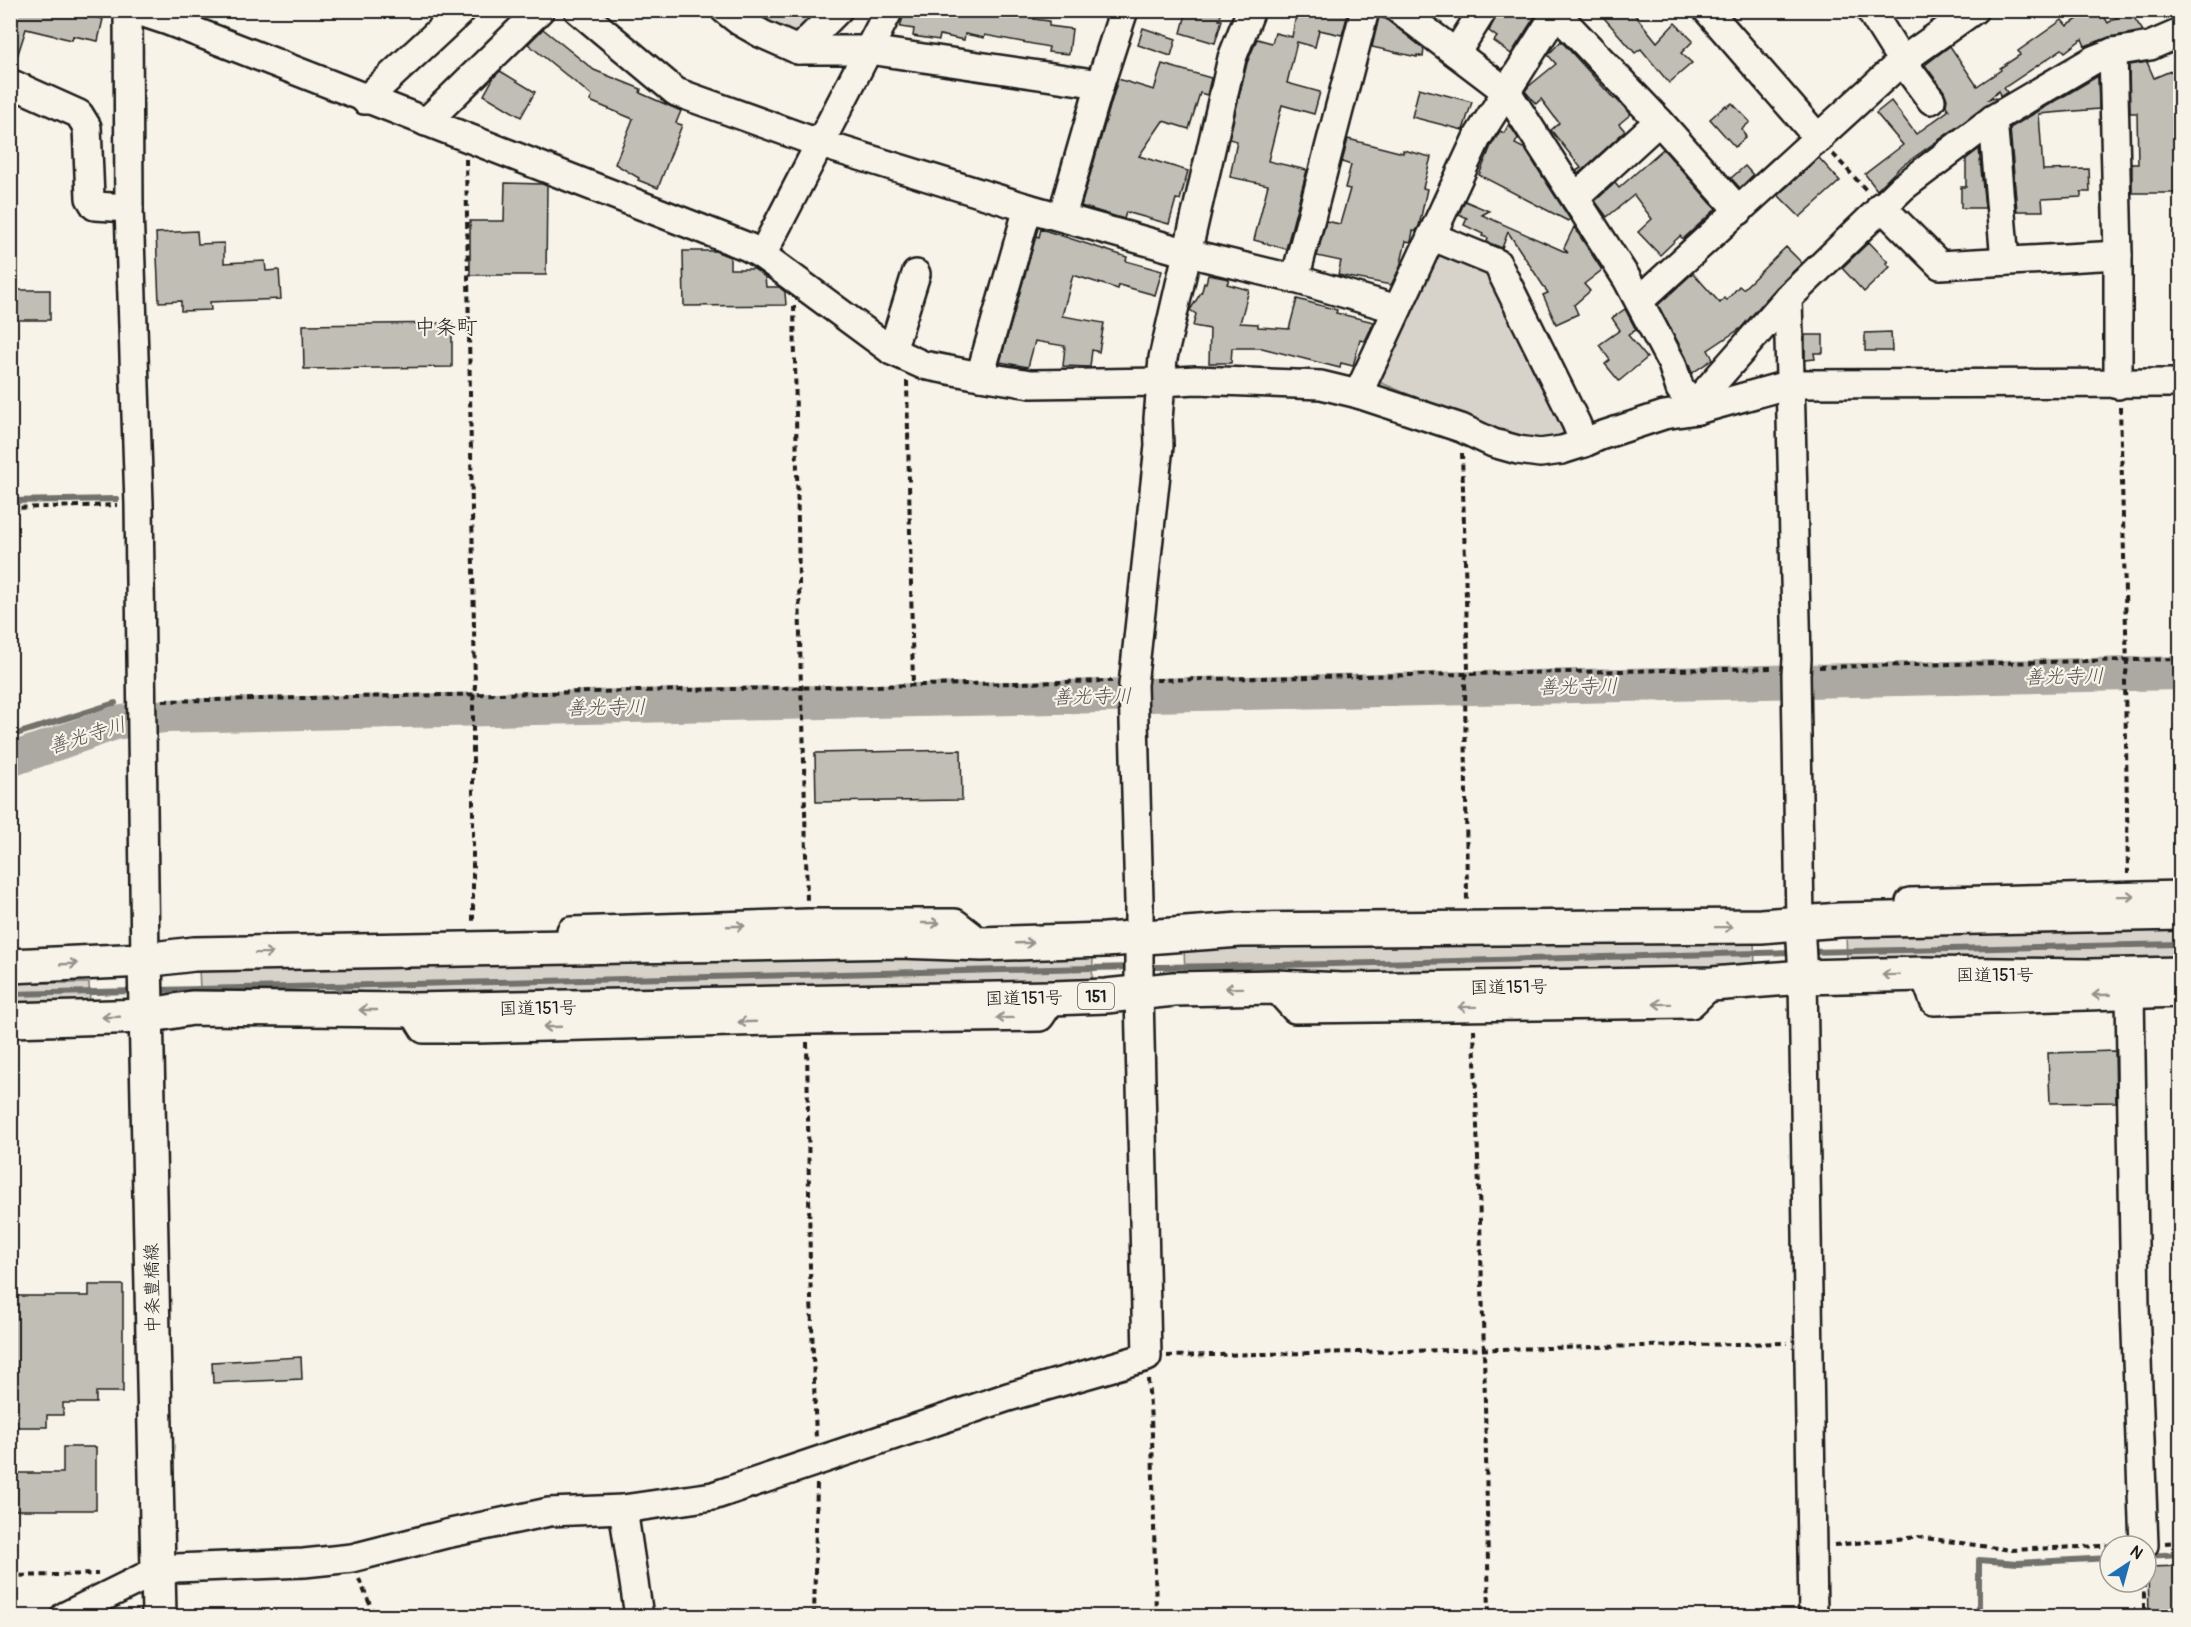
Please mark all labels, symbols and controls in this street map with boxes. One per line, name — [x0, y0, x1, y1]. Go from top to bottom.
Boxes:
district label: 中条町 — [415, 314, 478, 341]
water label: 善光寺川 — [2024, 663, 2104, 690]
water label: 善光寺川 — [1538, 673, 1618, 700]
water label: 善光寺川 — [1052, 683, 1132, 710]
water label: 善光寺川 — [566, 694, 646, 721]
water label: 善光寺川 — [45, 712, 129, 759]
one-way arrow — [2115, 890, 2135, 901]
one-way arrow — [921, 917, 941, 929]
one-way arrow — [726, 920, 746, 931]
one-way arrow — [1713, 921, 1733, 933]
one-way arrow — [1015, 937, 1035, 949]
one-way arrow — [253, 947, 273, 959]
one-way arrow — [58, 958, 78, 970]
street label: 国道151号 — [1956, 964, 2034, 987]
one-way arrow — [1882, 969, 1902, 981]
street label: 国道151号 — [1470, 975, 1548, 1000]
one-way arrow — [1225, 982, 1245, 994]
road number: 151 — [1078, 983, 1114, 1009]
street label: 国道151号 — [985, 986, 1063, 1011]
one-way arrow — [2092, 989, 2112, 1001]
street label: 国道151号 — [499, 996, 577, 1021]
one-way arrow — [1652, 999, 1672, 1010]
one-way arrow — [1457, 1001, 1477, 1013]
one-way arrow — [358, 1004, 378, 1016]
one-way arrow — [101, 1011, 121, 1023]
one-way arrow — [996, 1012, 1016, 1024]
one-way arrow — [738, 1016, 758, 1027]
one-way arrow — [543, 1021, 563, 1033]
street label: 中条豊橋線 — [140, 1243, 165, 1333]
north arrow — [2098, 1534, 2158, 1594]
text: N — [2126, 1541, 2147, 1564]

